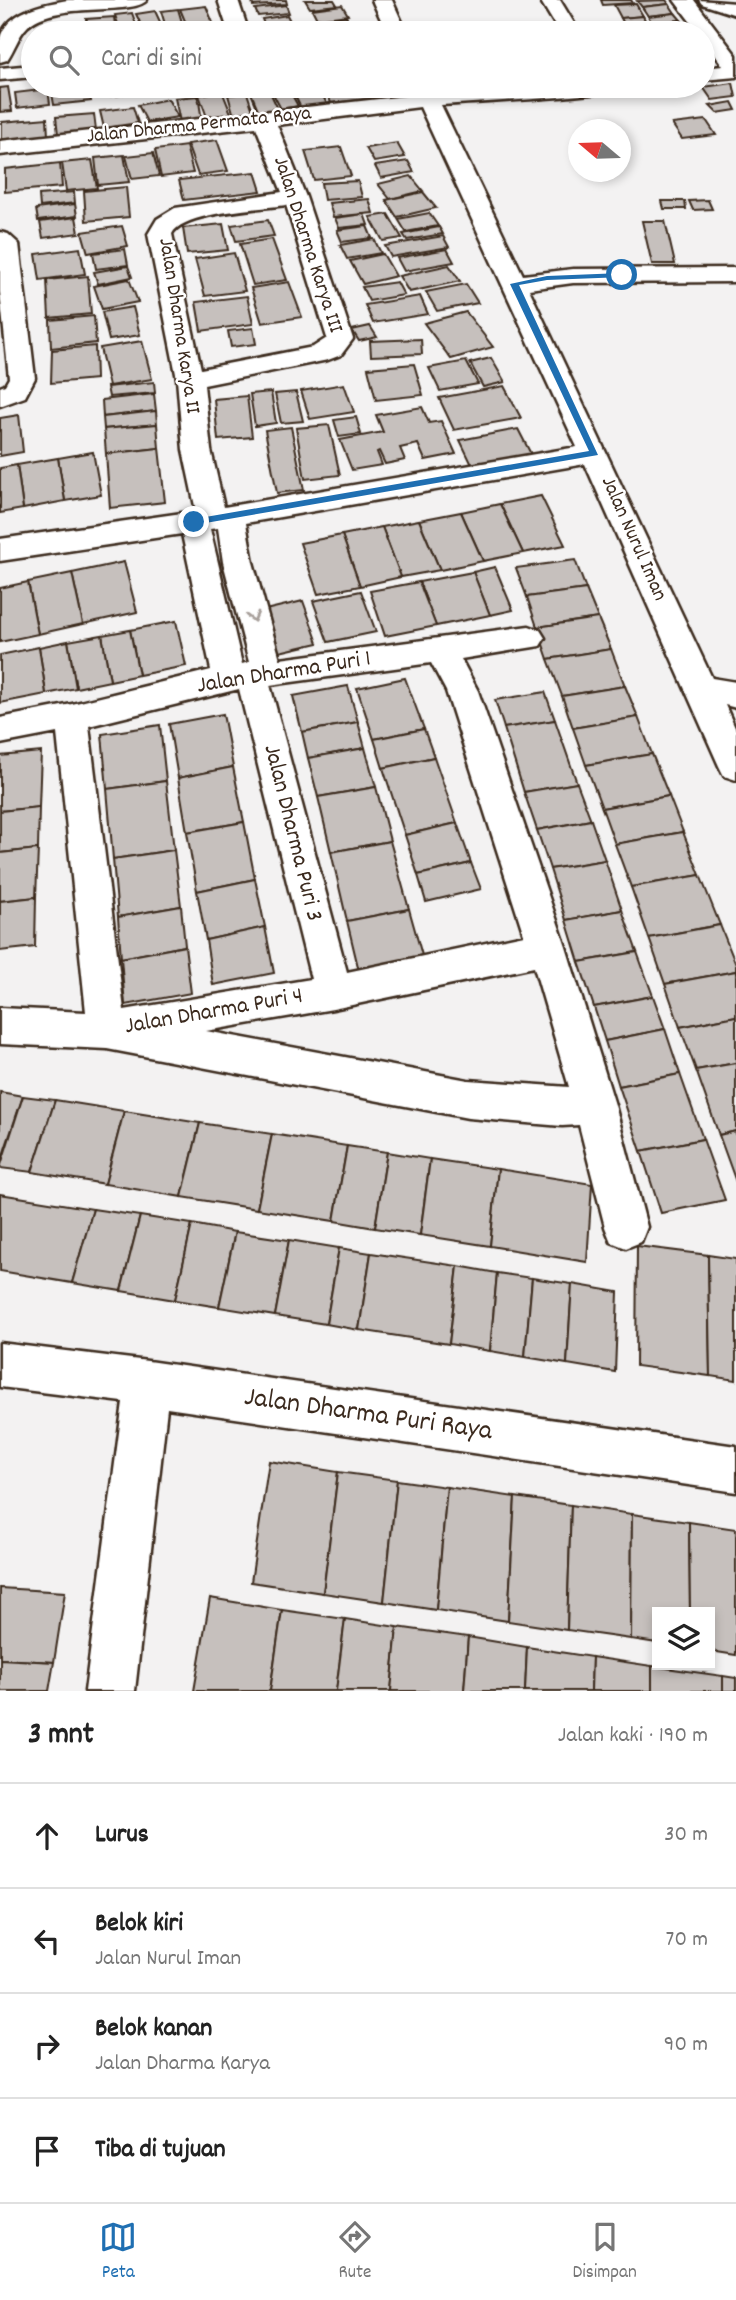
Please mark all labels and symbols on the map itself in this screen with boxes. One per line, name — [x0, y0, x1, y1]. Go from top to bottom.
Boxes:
street label: Jalan Dharma Permata Raya — [85, 99, 314, 153]
north arrow — [568, 119, 631, 182]
street label: Jalan Dharma Karya III — [264, 153, 350, 338]
street label: Jalan Dharma Karya II — [149, 236, 207, 417]
route start — [606, 259, 637, 290]
street label: Jalan Nurul Iman — [592, 472, 674, 606]
route end — [178, 506, 209, 537]
one-way arrow — [245, 611, 259, 623]
street label: Jalan Dharma Puri 1 — [195, 642, 373, 704]
street label: Jalan Dharma Puri 3 — [254, 741, 330, 925]
street label: Jalan Dharma Puri 4 — [122, 980, 306, 1044]
street label: Jalan Dharma Puri Raya — [241, 1379, 495, 1453]

